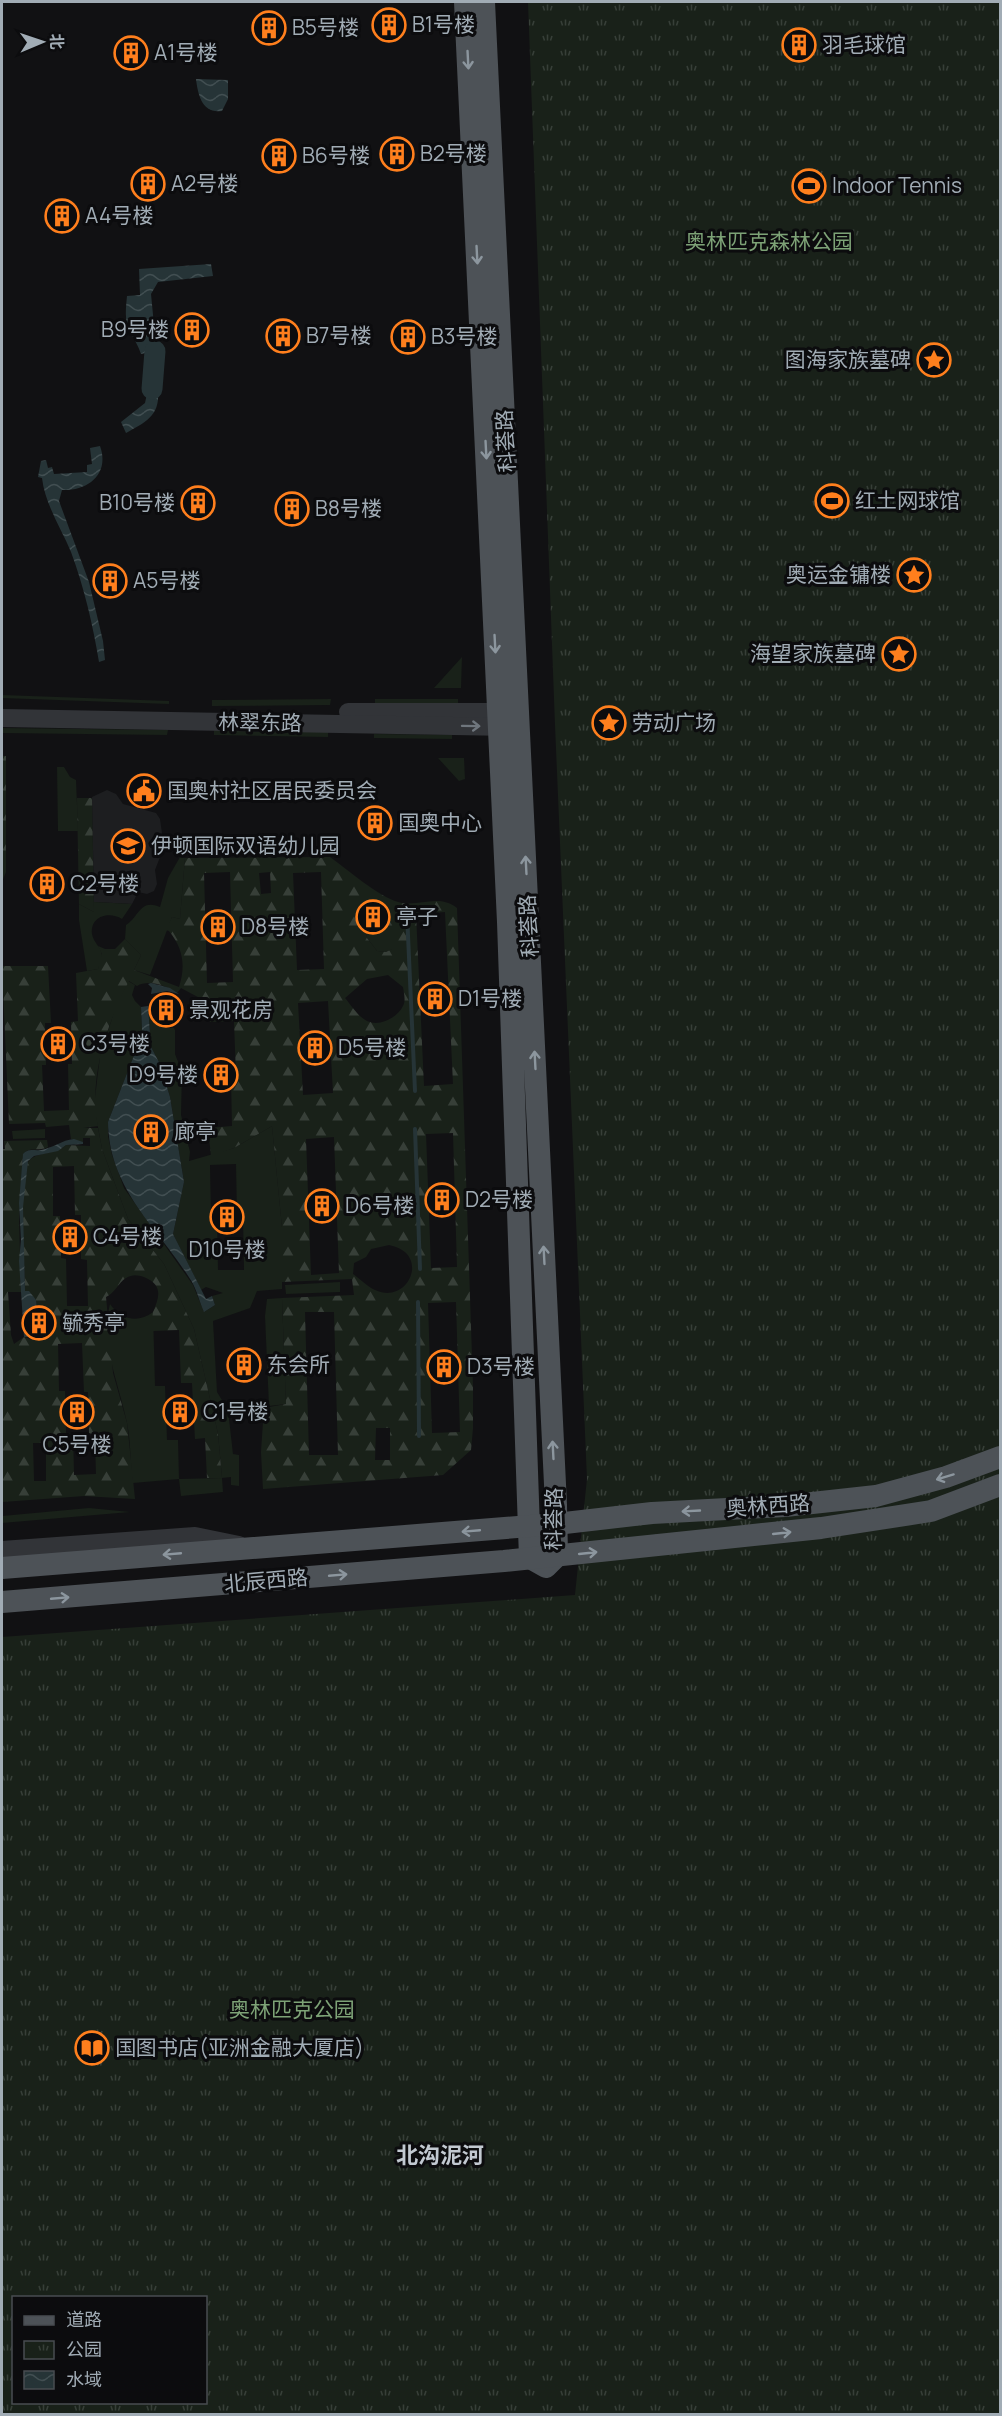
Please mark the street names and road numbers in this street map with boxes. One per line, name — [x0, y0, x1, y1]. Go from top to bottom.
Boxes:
street label: 科荟路 — [489, 409, 521, 473]
street label: 林翠东路 — [218, 707, 302, 737]
street label: 科荟路 — [512, 894, 544, 958]
street label: 科荟路 — [538, 1487, 568, 1551]
street label: 奥林西路 — [725, 1488, 811, 1522]
street label: 北辰西路 — [223, 1562, 309, 1598]

